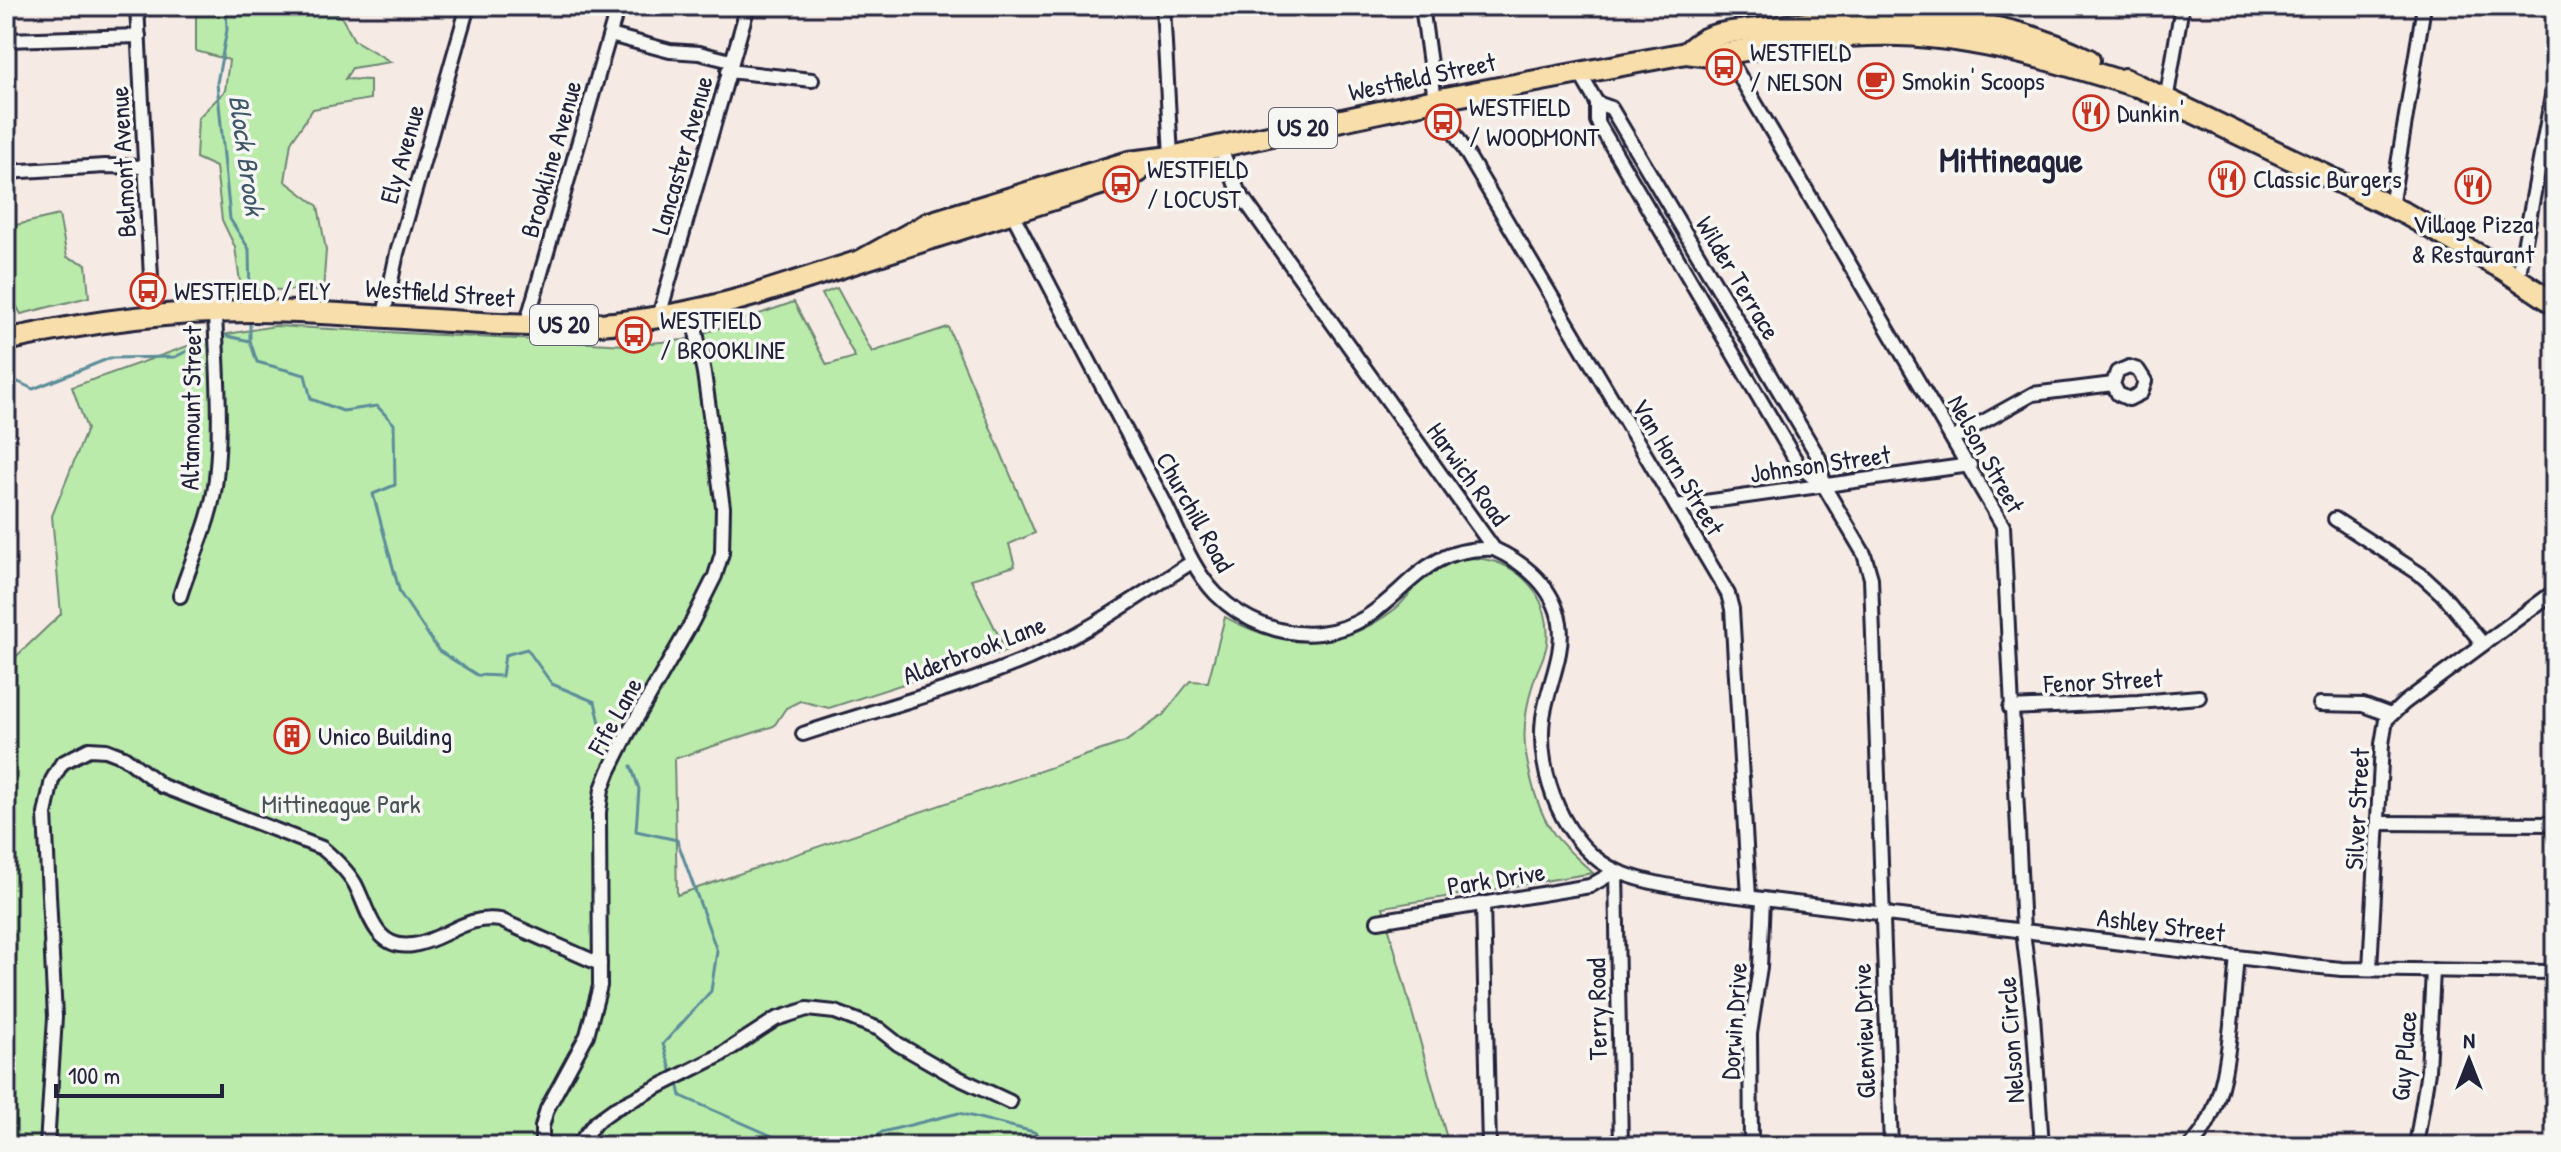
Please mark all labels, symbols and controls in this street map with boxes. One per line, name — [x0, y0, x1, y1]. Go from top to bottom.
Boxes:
place label: WESTFIELD / NELSON — [1750, 34, 1852, 99]
street label: Westfield Street — [1345, 44, 1500, 109]
bus stop icon: WESTFIELD / NELSON — [1705, 48, 1743, 86]
cafe icon: Smokin' Scoops — [1857, 62, 1895, 100]
place label: Smokin' Scoops — [1902, 63, 2045, 98]
street label: Lancaster Avenue — [642, 72, 721, 238]
street label: Brookline Avenue — [511, 76, 590, 241]
street label: Belmont Avenue — [101, 86, 144, 238]
place label: WESTFIELD / WOODMONT — [1469, 89, 1600, 154]
water label: Block Brook — [220, 92, 275, 220]
restaurant icon: Dunkin' — [2072, 94, 2110, 132]
place label: Dunkin' — [2117, 95, 2184, 130]
street label: Ely Avenue — [371, 100, 432, 207]
bus stop icon: WESTFIELD / WOODMONT — [1424, 103, 1462, 141]
road number: US 20 — [1269, 108, 1337, 148]
district label: Mittineague — [1939, 137, 2083, 184]
place label: WESTFIELD / LOCUST — [1147, 151, 1249, 216]
restaurant icon: Classic Burgers — [2208, 160, 2246, 198]
place label: Classic Burgers — [2253, 161, 2402, 196]
bus stop icon: WESTFIELD / LOCUST — [1102, 165, 1140, 203]
restaurant icon: Village Pizza & Restaurant — [2454, 167, 2492, 205]
place label: Village Pizza & Restaurant — [2412, 206, 2535, 271]
street label: Wilder Terrace — [1688, 209, 1789, 346]
street label: Westfield Street — [364, 270, 517, 315]
bus stop icon: WESTFIELD / ELY — [129, 272, 167, 310]
place label: WESTFIELD / ELY — [174, 273, 331, 308]
place label: WESTFIELD / BROOKLINE — [660, 302, 786, 367]
road number: US 20 — [530, 305, 598, 345]
bus stop icon: WESTFIELD / BROOKLINE — [615, 316, 653, 354]
street label: Altamount Street — [172, 324, 209, 491]
street label: Nelson Street — [1940, 388, 2034, 520]
street label: Van Horn Street — [1624, 392, 1733, 542]
street label: Harwich Road — [1419, 415, 1518, 532]
street label: Johnson Street — [1747, 436, 1893, 491]
street label: Churchill Road — [1148, 445, 1243, 578]
street label: Alderbrook Lane — [897, 606, 1050, 693]
street label: Fenor Street — [2042, 660, 2164, 701]
street label: Fife Lane — [579, 671, 650, 762]
building icon: Unico Building — [273, 717, 311, 755]
place label: Unico Building — [318, 718, 452, 753]
street label: Silver Street — [2336, 746, 2377, 871]
park label: Mittineague Park — [261, 786, 421, 821]
street label: Park Drive — [1445, 854, 1547, 903]
street label: Ashley Street — [2095, 899, 2228, 950]
street label: Terry Road — [1578, 958, 1615, 1060]
street label: Dorwin Drive — [1712, 961, 1755, 1081]
street label: Glenview Drive — [1844, 963, 1883, 1099]
street label: Nelson Circle — [1989, 976, 2032, 1104]
street label: Guy Place — [2382, 1010, 2425, 1102]
north arrow — [2429, 1020, 2509, 1100]
text: N — [2463, 1025, 2475, 1055]
scale bar — [56, 1048, 222, 1098]
text: 100 m — [68, 1059, 120, 1091]

